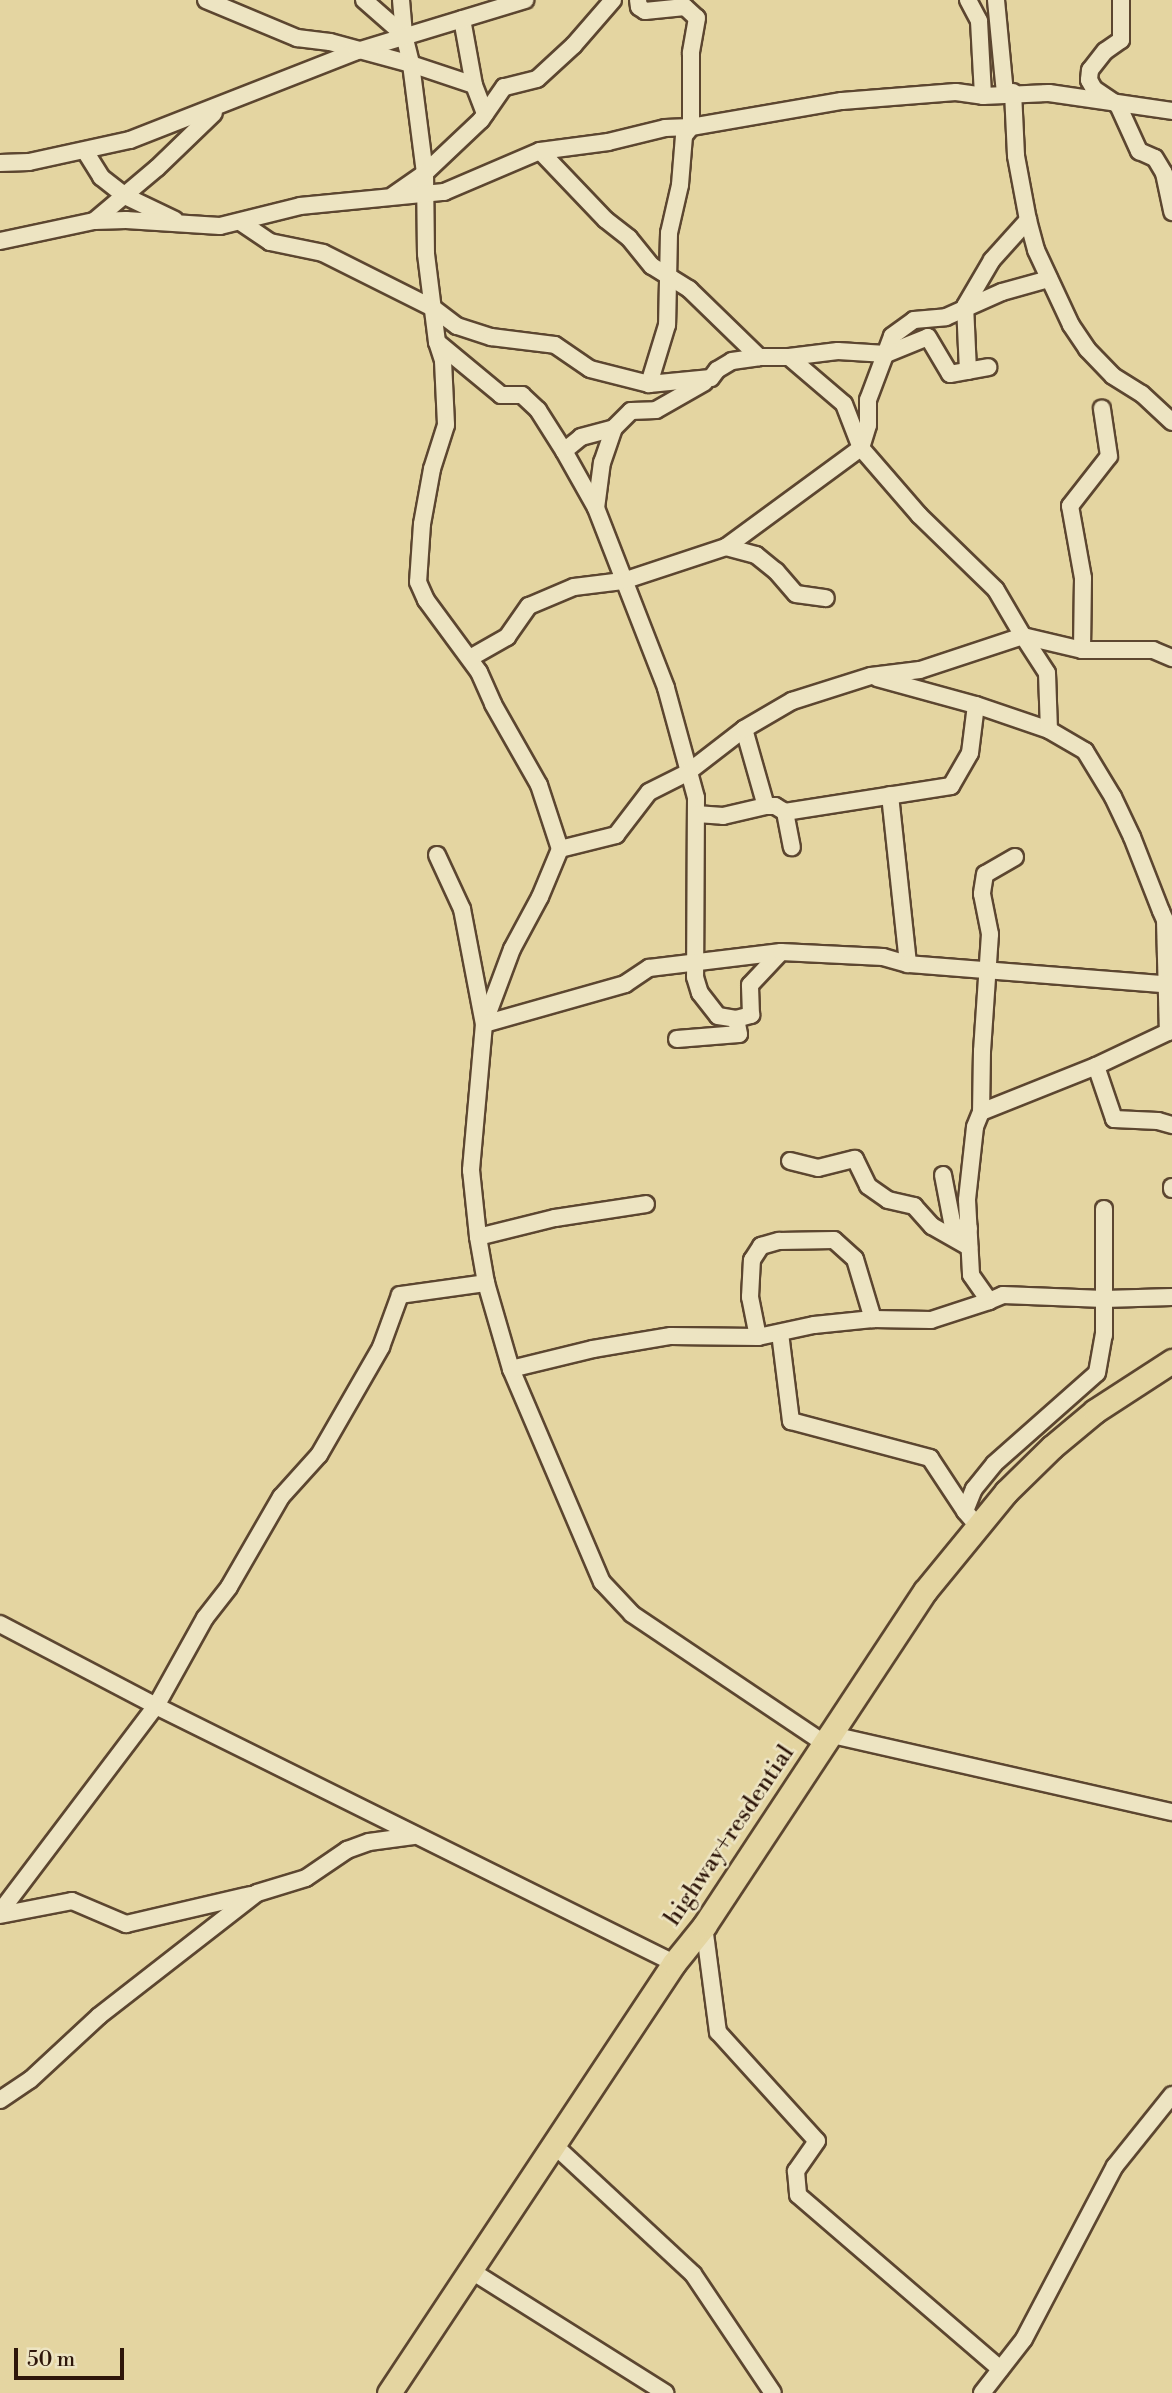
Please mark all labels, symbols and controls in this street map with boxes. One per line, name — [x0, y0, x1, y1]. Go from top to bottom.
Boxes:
street label: highway+resdential — [659, 1740, 801, 1932]
scale bar — [18, 2334, 128, 2378]
text: 50 m — [27, 2347, 75, 2373]

